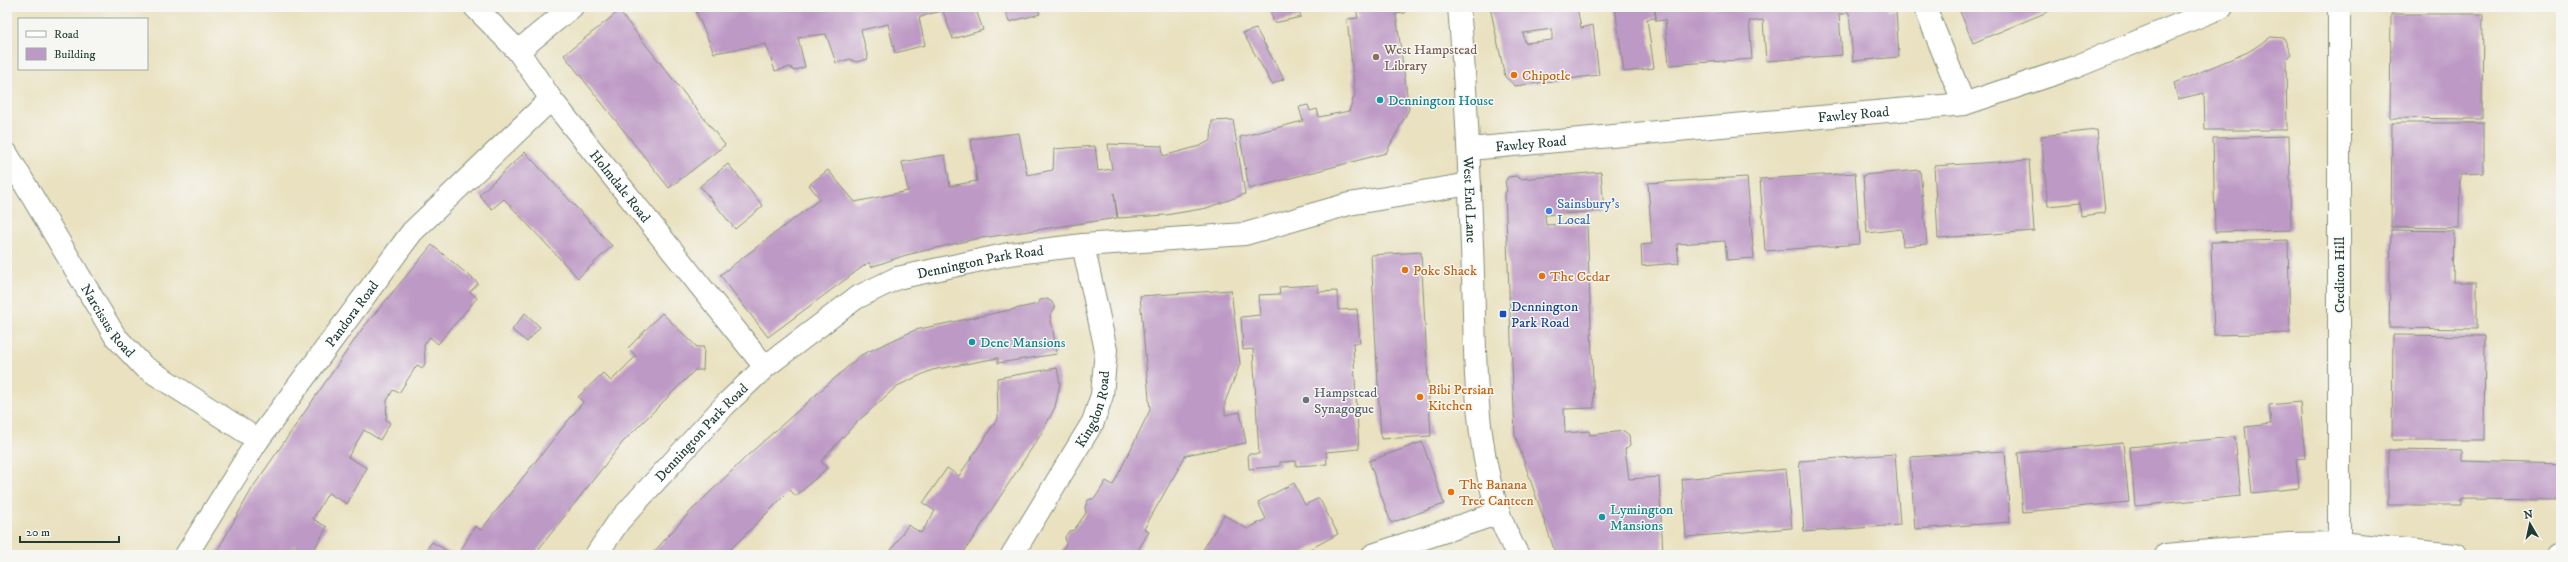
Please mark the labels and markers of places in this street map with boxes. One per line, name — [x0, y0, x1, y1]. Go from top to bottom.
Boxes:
place label: West Hampstead Library — [1383, 41, 1477, 75]
marker: West Hampstead Library — [1371, 52, 1381, 62]
place label: Chipotle — [1522, 67, 1571, 85]
marker: Chipotle — [1509, 70, 1519, 80]
place label: Dennington House — [1388, 92, 1494, 110]
marker: Dennington House — [1375, 95, 1385, 105]
place label: Sainsbury's Local — [1557, 195, 1620, 229]
marker: Sainsbury's Local — [1544, 206, 1554, 216]
place label: Poke Shack — [1413, 262, 1477, 280]
marker: Poke Shack — [1400, 265, 1410, 275]
place label: The Cedar — [1550, 268, 1611, 286]
marker: The Cedar — [1537, 271, 1547, 281]
place label: Dennington Park Road — [1511, 298, 1579, 332]
marker: Dennington Park Road — [1498, 309, 1508, 319]
place label: Dene Mansions — [980, 334, 1066, 352]
marker: Dene Mansions — [967, 337, 977, 347]
place label: Bibi Persian Kitchen — [1428, 381, 1495, 415]
place label: Hampstead Synagogue — [1314, 384, 1377, 418]
marker: Bibi Persian Kitchen — [1415, 392, 1425, 402]
marker: Hampstead Synagogue — [1301, 395, 1311, 405]
place label: The Banana Tree Canteen — [1459, 476, 1535, 510]
marker: The Banana Tree Canteen — [1446, 487, 1456, 497]
place label: Lymington Mansions — [1610, 501, 1674, 535]
marker: Lymington Mansions — [1597, 512, 1607, 522]

